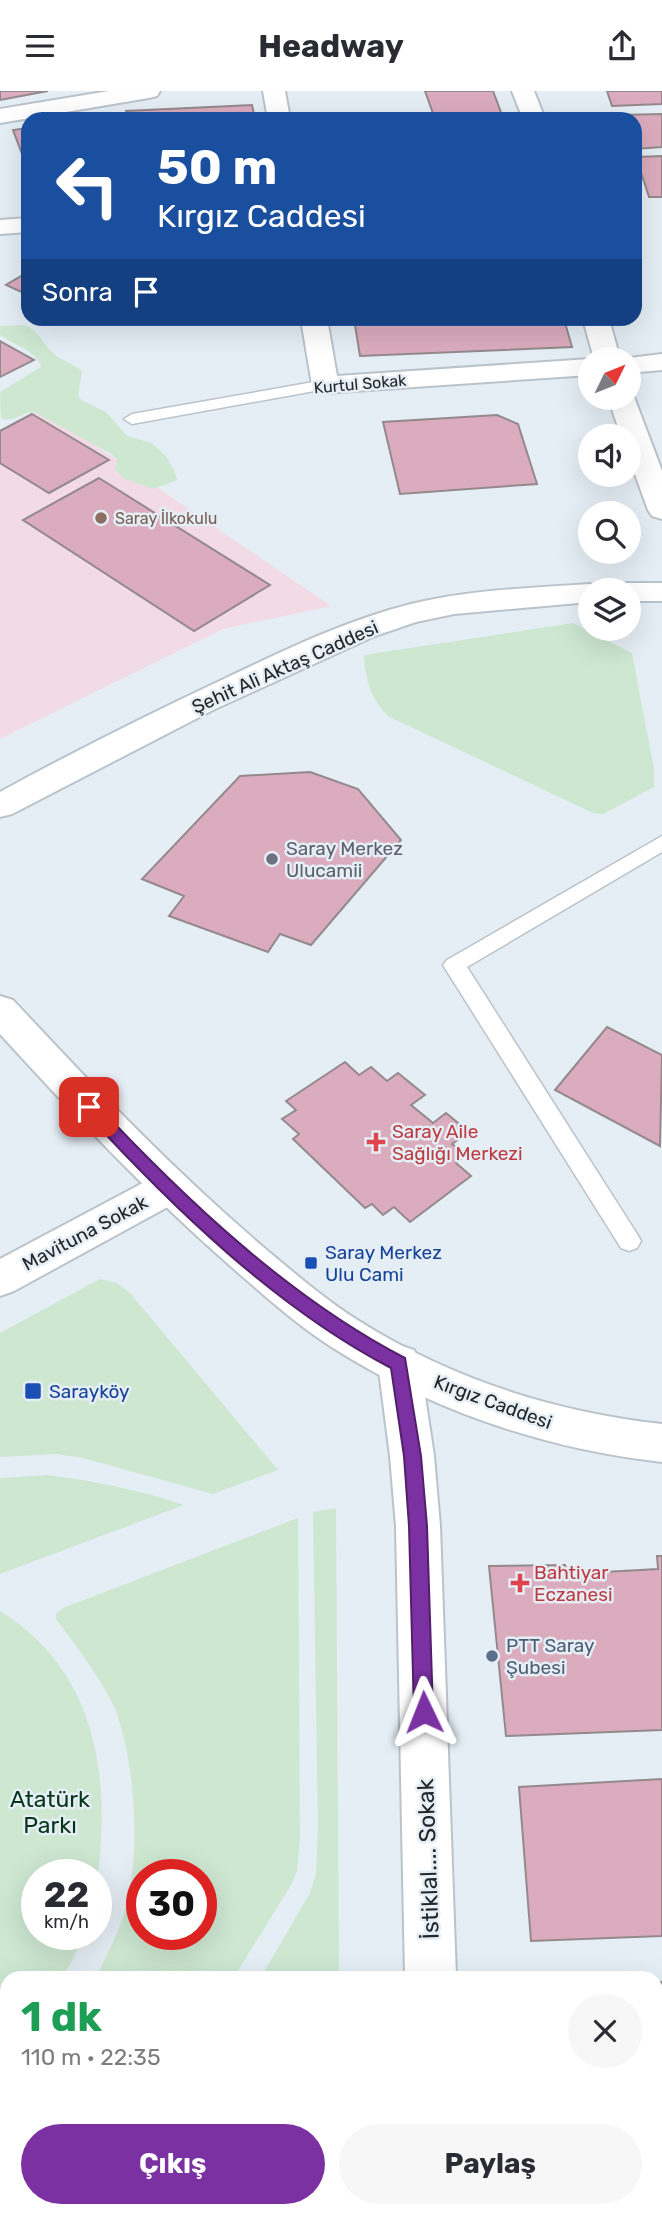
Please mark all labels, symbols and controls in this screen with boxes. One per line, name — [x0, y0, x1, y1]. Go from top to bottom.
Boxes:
icon: menu — [21, 27, 59, 65]
text: Headway — [258, 27, 404, 65]
icon: share — [603, 27, 641, 65]
text: 50 m — [157, 138, 277, 196]
icon: left — [42, 140, 133, 231]
text: Kırgız Caddesi — [157, 197, 366, 235]
icon: arrive — [127, 273, 165, 311]
text: Sonra — [42, 277, 113, 308]
north arrow — [578, 347, 640, 409]
map controls — [578, 347, 641, 641]
street label: Kurtul Sokak — [313, 370, 408, 398]
button: sound — [578, 424, 641, 487]
button: search — [578, 501, 641, 564]
place label: Saray İlkokulu — [115, 509, 217, 528]
marker: Saray İlkokulu — [93, 510, 109, 526]
button: layers — [578, 578, 641, 641]
street label: Şehit Ali Aktaş Caddesi — [188, 615, 382, 719]
place label: Saray Merkez Ulucamii — [286, 837, 403, 882]
marker: Saray Merkez Ulucamii — [264, 851, 280, 867]
pin — [59, 1077, 119, 1137]
icon: arrive — [70, 1088, 108, 1126]
place label: Saray Aile Sağlığı Merkezi — [392, 1120, 523, 1165]
marker: Saray Aile Sağlığı Merkezi — [366, 1132, 386, 1152]
street label: Mavituna Sokak — [18, 1190, 152, 1276]
place label: Saray Merkez Ulu Cami — [325, 1241, 442, 1286]
marker: Saray Merkez Ulu Cami — [303, 1255, 319, 1271]
street label: Kırgız Caddesi — [431, 1370, 555, 1434]
place label: Sarayköy — [49, 1380, 129, 1403]
marker: Sarayköy — [23, 1381, 43, 1401]
place label: Bahtiyar Eczanesi — [534, 1561, 613, 1606]
marker: Bahtiyar Eczanesi — [512, 1575, 528, 1591]
place label: PTT Saray Şubesi — [506, 1634, 595, 1679]
marker: PTT Saray Şubesi — [484, 1648, 500, 1664]
position arrow — [387, 1675, 461, 1749]
street label: İstiklal.... Sokak — [411, 1778, 445, 1940]
park label: Atatürk Parkı — [10, 1785, 90, 1839]
speed limit sign: 30 — [126, 1859, 217, 1950]
text: 22 — [44, 1874, 89, 1916]
text: km/h — [44, 1911, 89, 1933]
text: 1 dk — [21, 1992, 102, 2042]
button: close — [568, 1994, 642, 2068]
text: 110 m · 22:35 — [21, 2043, 161, 2071]
button: Çıkış — [21, 2124, 325, 2204]
button: Paylaş — [339, 2124, 642, 2204]

